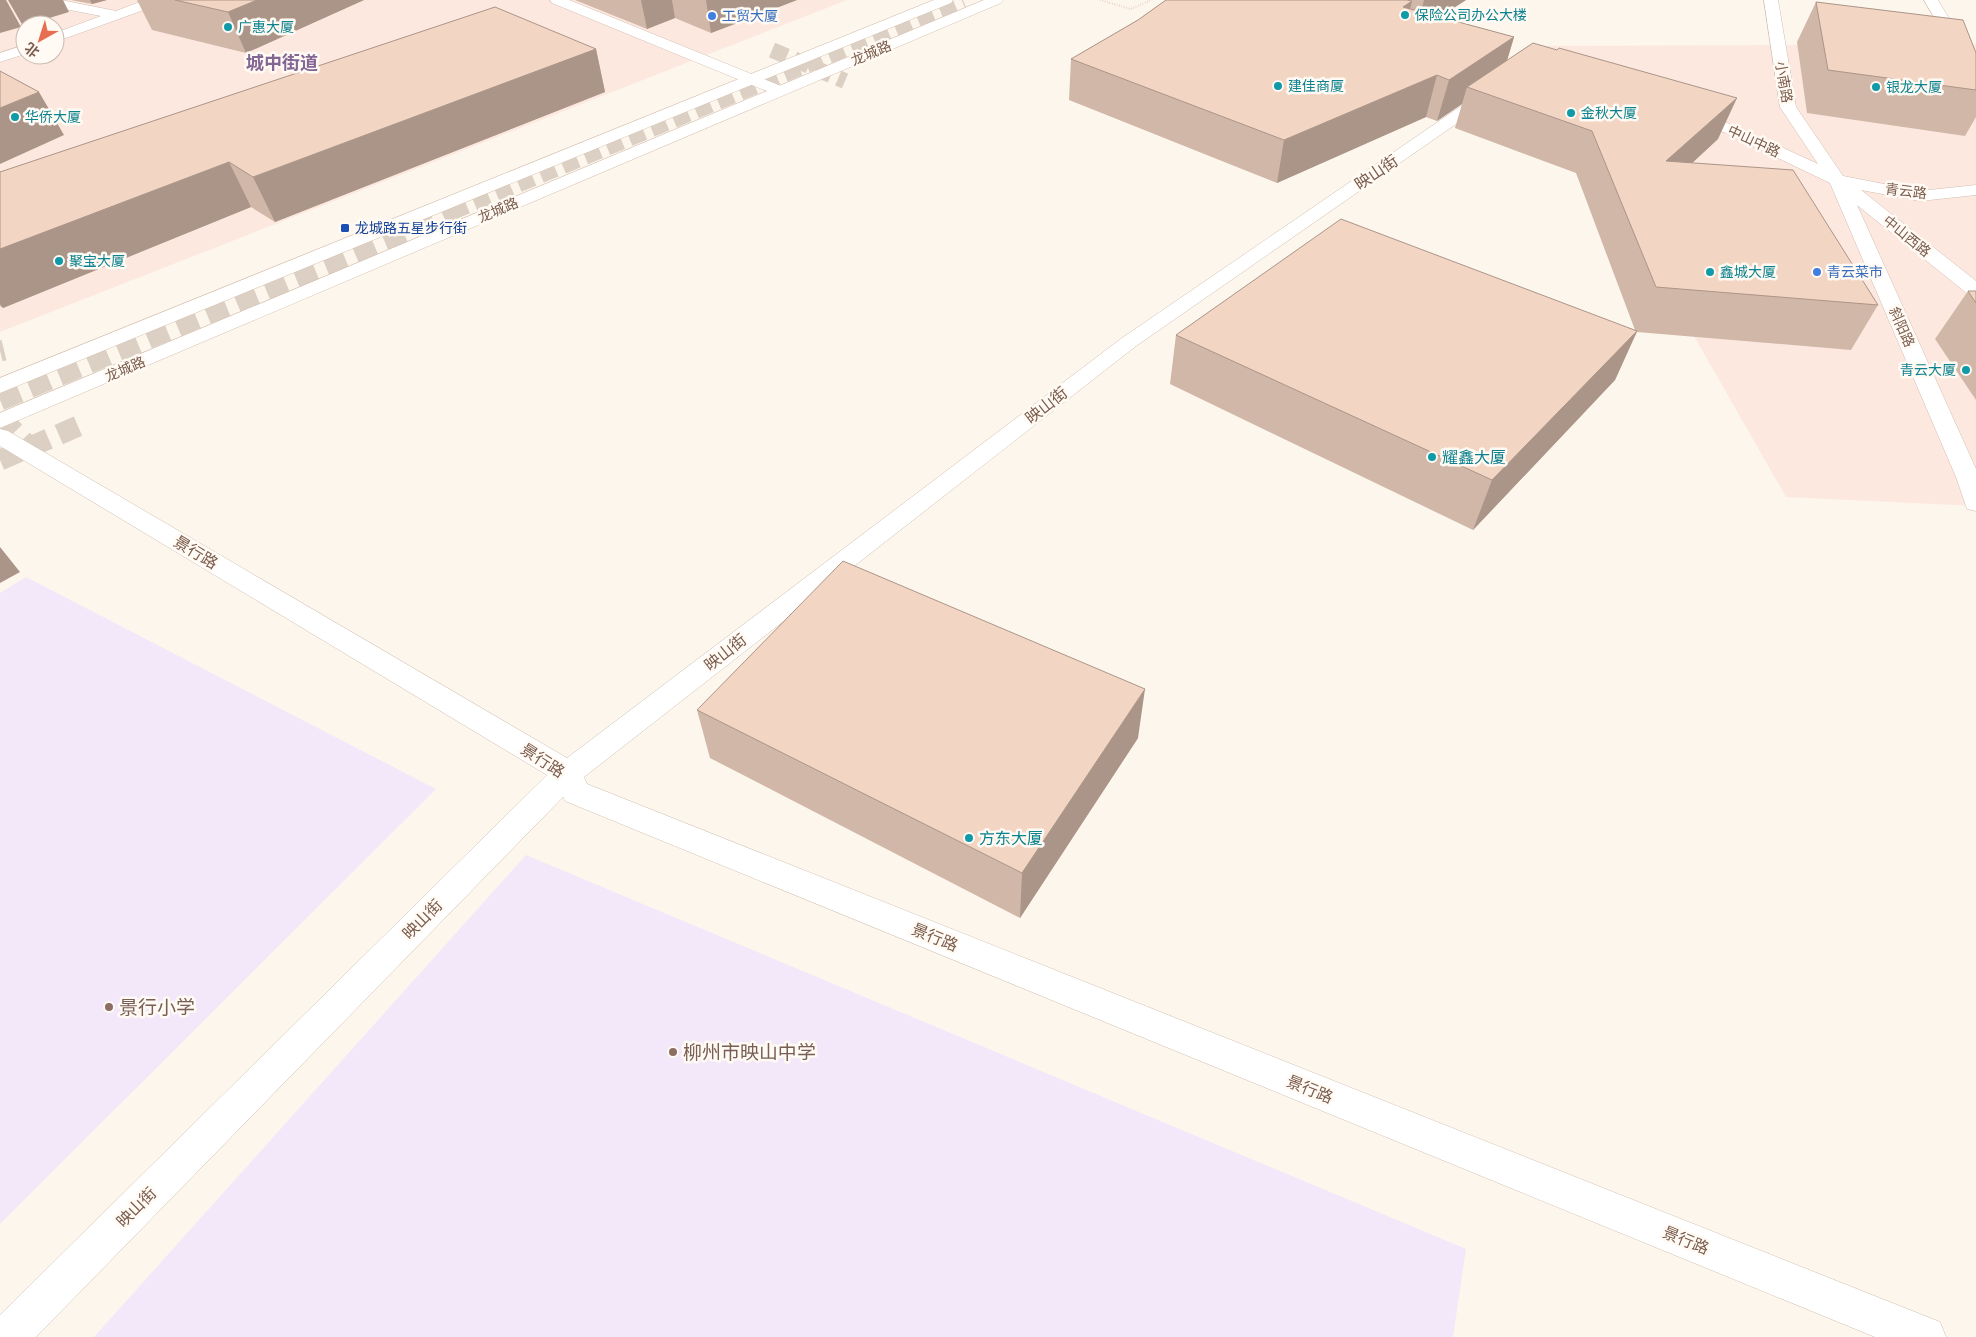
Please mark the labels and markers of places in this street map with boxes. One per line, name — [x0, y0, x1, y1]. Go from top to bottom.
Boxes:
place label: 保险公司办公大楼 — [1415, 6, 1527, 24]
place label: 工贸大厦 — [722, 7, 778, 25]
marker: 保险公司办公大楼 — [1399, 9, 1411, 21]
marker: 工贸大厦 — [706, 10, 718, 22]
place label: 广惠大厦 — [238, 18, 294, 36]
marker: 广惠大厦 — [222, 21, 234, 33]
place label: 建佳商厦 — [1288, 77, 1344, 95]
place label: 银龙大厦 — [1886, 78, 1942, 96]
marker: 建佳商厦 — [1272, 80, 1284, 92]
marker: 银龙大厦 — [1870, 81, 1882, 93]
place label: 金秋大厦 — [1581, 104, 1637, 122]
marker: 金秋大厦 — [1565, 107, 1577, 119]
place label: 华侨大厦 — [25, 108, 81, 126]
marker: 华侨大厦 — [9, 111, 21, 123]
place label: 龙城路五星步行街 — [355, 219, 467, 237]
marker: 龙城路五星步行街 — [339, 222, 351, 234]
place label: 聚宝大厦 — [69, 252, 125, 270]
marker: 聚宝大厦 — [53, 255, 65, 267]
place label: 鑫城大厦 — [1720, 263, 1776, 281]
place label: 青云菜市 — [1827, 263, 1883, 281]
marker: 鑫城大厦 — [1704, 266, 1716, 278]
marker: 青云菜市 — [1811, 266, 1823, 278]
place label: 青云大厦 — [1900, 361, 1956, 379]
marker: 青云大厦 — [1960, 364, 1972, 376]
place label: 耀鑫大厦 — [1442, 446, 1506, 468]
marker: 耀鑫大厦 — [1426, 451, 1438, 463]
place label: 方东大厦 — [979, 827, 1043, 849]
marker: 方东大厦 — [963, 832, 975, 844]
place label: 景行小学 — [119, 994, 195, 1020]
marker: 景行小学 — [103, 1001, 115, 1013]
place label: 柳州市映山中学 — [683, 1039, 816, 1065]
marker: 柳州市映山中学 — [667, 1046, 679, 1058]

